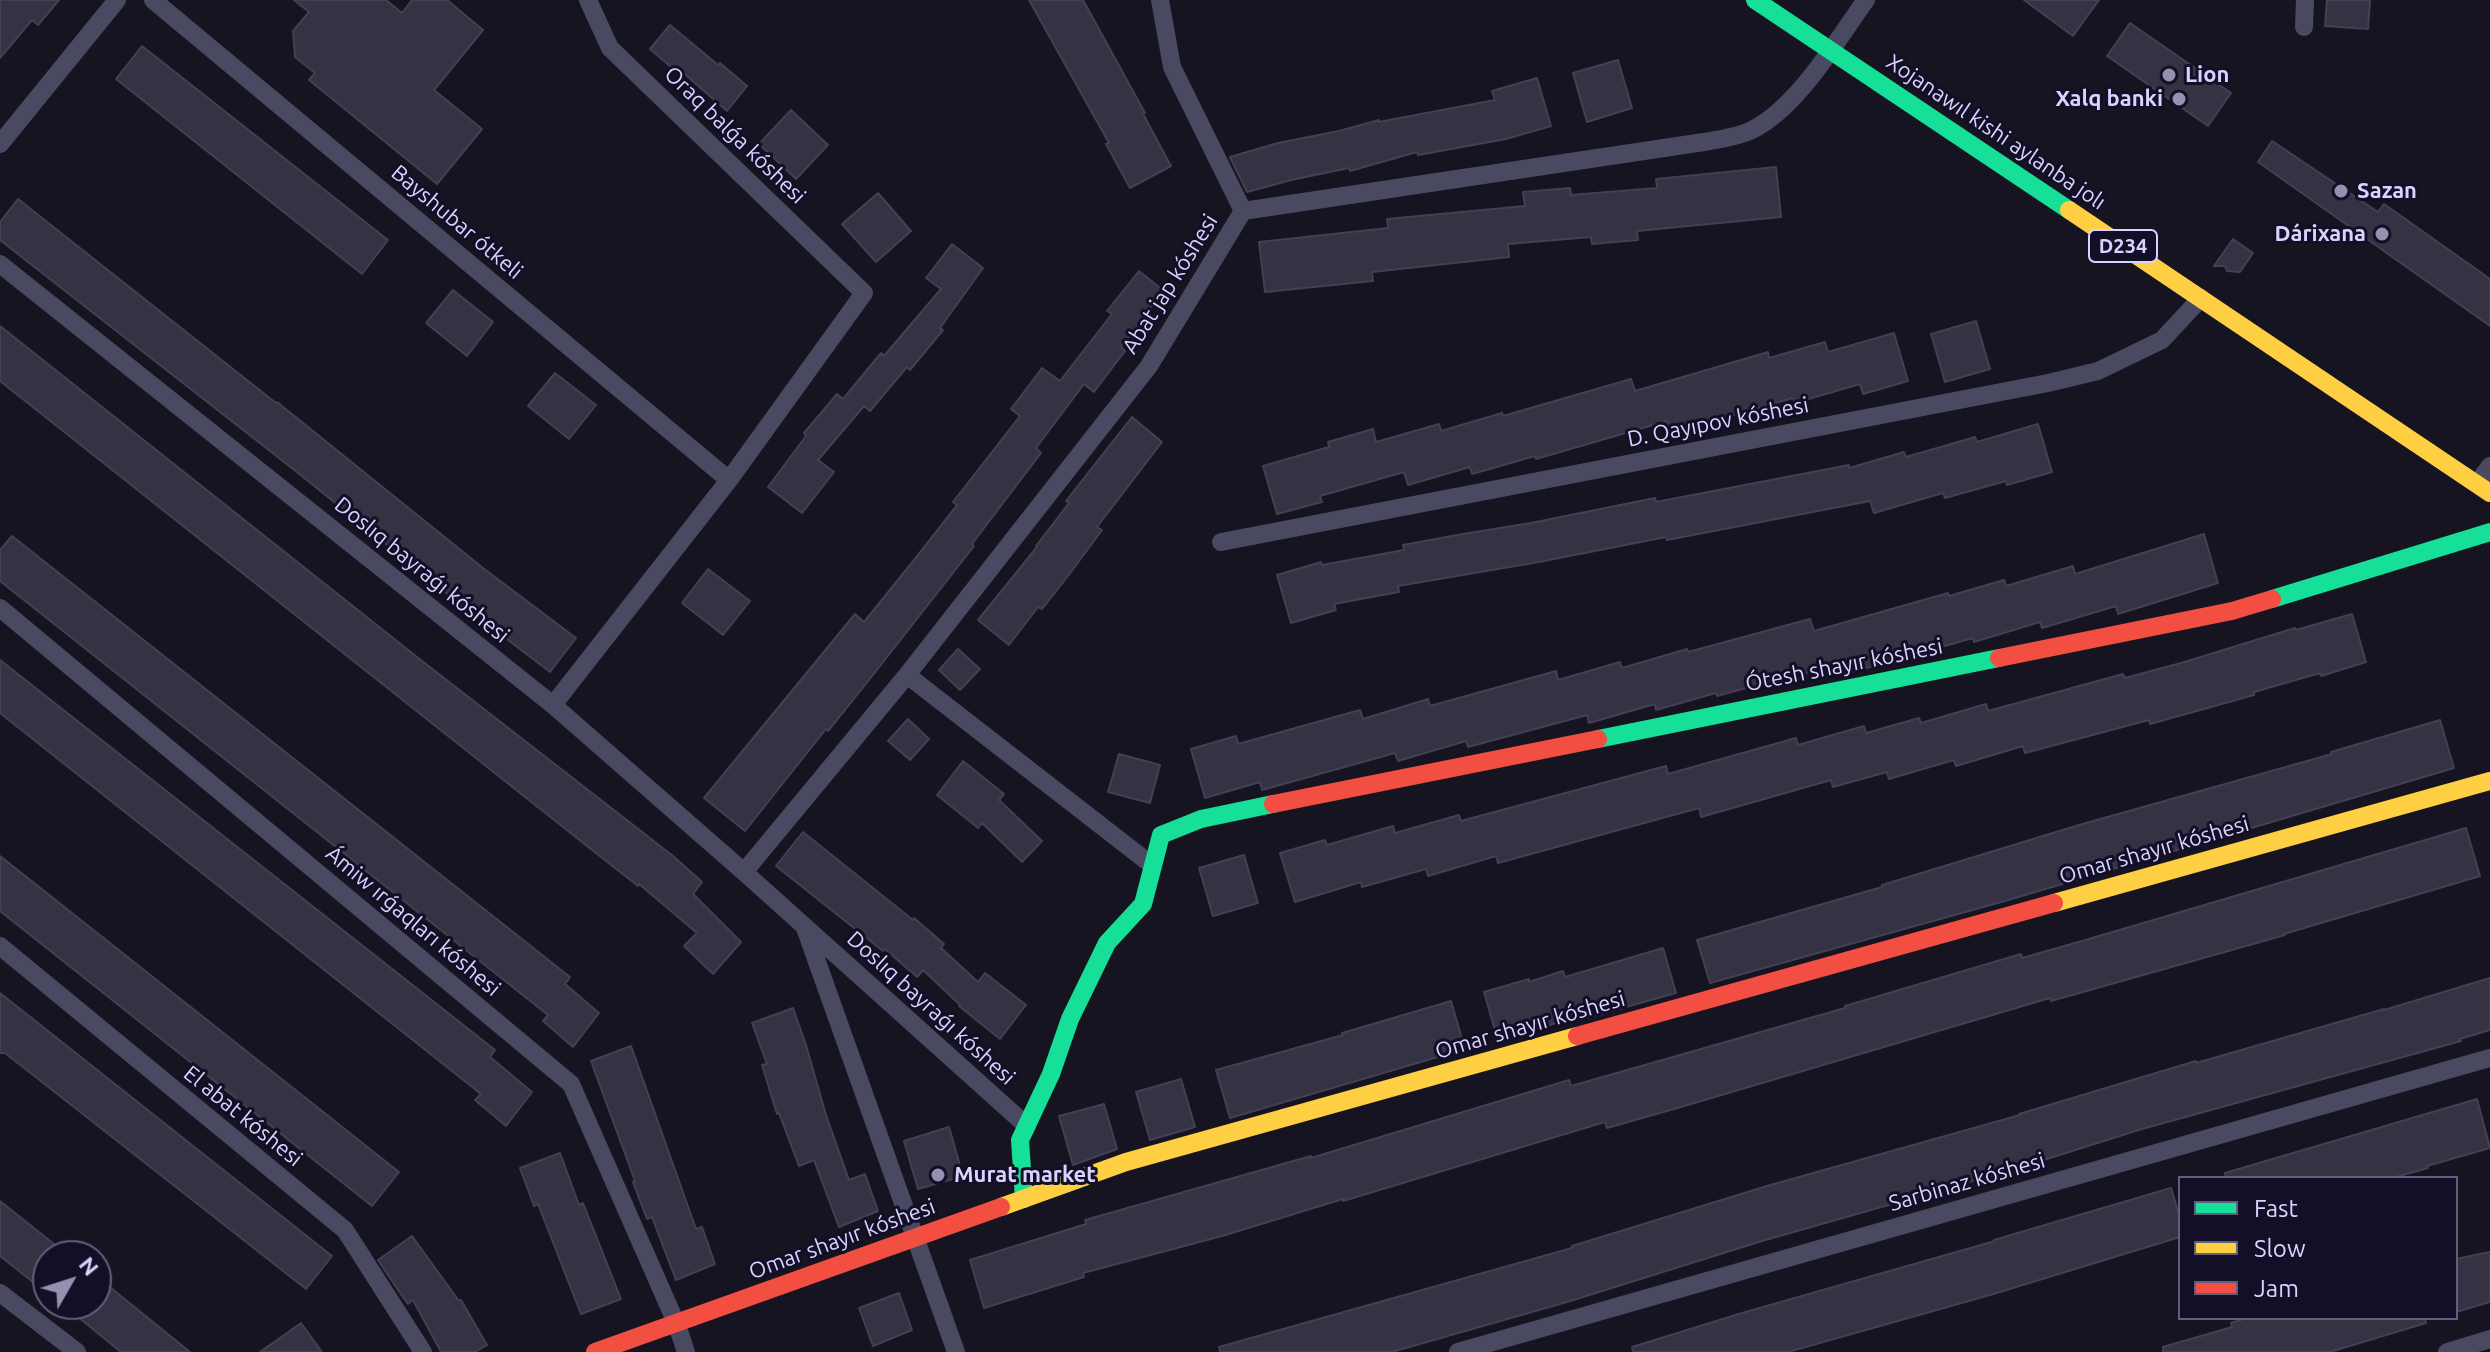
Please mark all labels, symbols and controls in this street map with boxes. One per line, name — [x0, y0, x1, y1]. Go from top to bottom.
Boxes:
street label: Xojanawıl kishi aylanba jolı — [1881, 49, 2111, 215]
street label: Oraq balǵa kóshesi — [659, 61, 811, 209]
place label: Lion — [2185, 62, 2229, 88]
marker: Lion — [2160, 66, 2178, 84]
place label: Xalq banki — [2056, 86, 2163, 112]
marker: Xalq banki — [2170, 90, 2188, 108]
street label: Bayshubar ótkeli — [386, 159, 528, 285]
place label: Sazan — [2357, 178, 2417, 204]
marker: Sazan — [2332, 182, 2350, 200]
street label: Abat jap kóshesi — [1117, 209, 1223, 359]
place label: Dárixana — [2275, 221, 2366, 247]
marker: Dárixana — [2373, 225, 2391, 243]
road number: D234 — [2089, 230, 2157, 262]
street label: D. Qayıpov kóshesi — [1625, 391, 1811, 453]
street label: Doslıq bayraǵı kóshesi — [329, 491, 515, 649]
street label: Ótesh shayır kóshesi — [1743, 633, 1945, 697]
street label: Omar shayır kóshesi — [2056, 810, 2252, 890]
street label: Ámiw ırǵaqları kóshesi — [320, 840, 506, 1002]
street label: Doslıq bayraǵı kóshesi — [842, 926, 1020, 1090]
street label: Omar shayır kóshesi — [1432, 985, 1628, 1065]
street label: El abat kóshesi — [178, 1060, 308, 1172]
street label: Sarbinaz kóshesi — [1886, 1147, 2048, 1217]
place label: Murat market — [954, 1162, 1096, 1188]
marker: Murat market — [929, 1166, 947, 1184]
legend — [2178, 1176, 2458, 1320]
street label: Omar shayır kóshesi — [745, 1193, 939, 1285]
text: Fast — [2254, 1195, 2298, 1222]
text: Slow — [2254, 1235, 2306, 1262]
north arrow — [32, 1240, 112, 1320]
text: N — [75, 1252, 104, 1280]
text: Jam — [2254, 1275, 2299, 1302]

